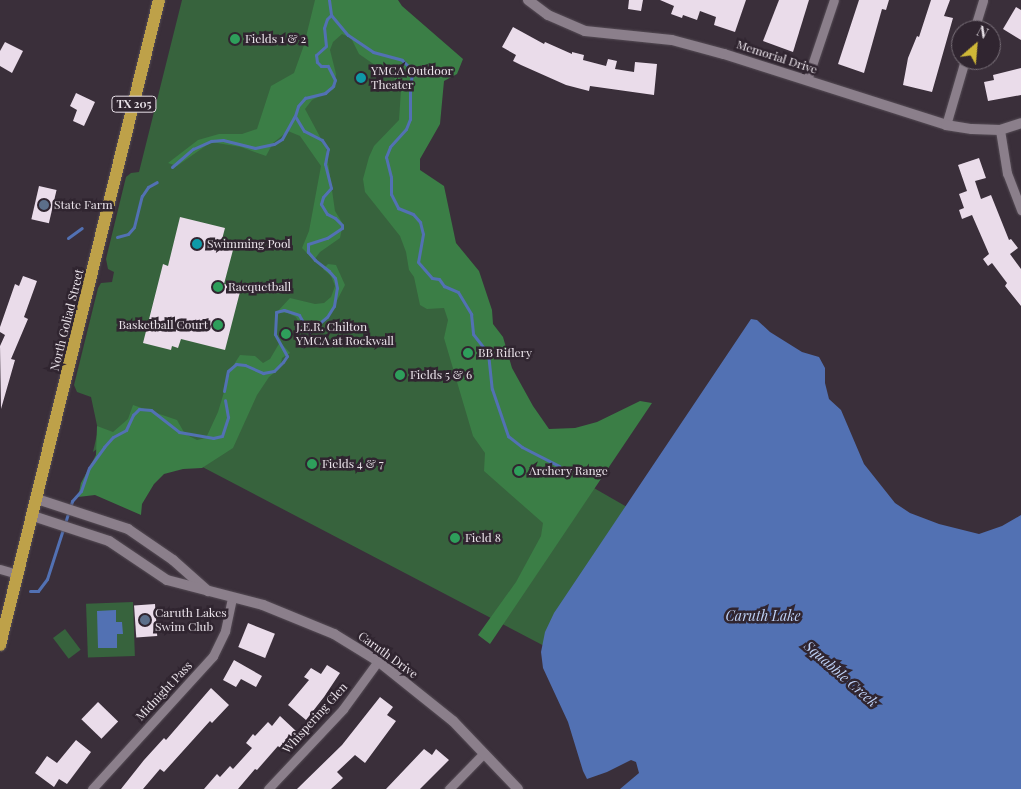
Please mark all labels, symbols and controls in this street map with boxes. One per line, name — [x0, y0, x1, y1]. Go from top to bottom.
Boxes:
north arrow — [951, 20, 1001, 70]
text: N — [974, 21, 991, 43]
place label: Fields 1 & 2 — [245, 32, 306, 46]
marker: Fields 1 & 2 — [229, 33, 241, 45]
street label: Memorial Drive — [735, 37, 819, 77]
place label: YMCA Outdoor Theater — [371, 64, 453, 92]
marker: YMCA Outdoor Theater — [355, 72, 367, 84]
road number: TX 205 — [110, 96, 158, 112]
place label: State Farm — [54, 198, 113, 212]
marker: State Farm — [38, 199, 50, 211]
place label: Swimming Pool — [207, 237, 291, 251]
marker: Swimming Pool — [191, 238, 203, 250]
street label: North Goliad Street — [47, 268, 87, 372]
place label: Racquetball — [228, 280, 291, 294]
marker: Racquetball — [212, 281, 224, 293]
place label: Basketball Court — [119, 318, 208, 332]
marker: Basketball Court — [212, 319, 224, 331]
place label: J.E.R. Chilton YMCA at Rockwall — [296, 320, 394, 348]
marker: J.E.R. Chilton YMCA at Rockwall — [280, 328, 292, 340]
place label: BB Riflery — [478, 346, 532, 360]
marker: BB Riflery — [462, 347, 474, 359]
place label: Fields 5 & 6 — [410, 368, 472, 382]
marker: Fields 5 & 6 — [394, 369, 406, 381]
place label: Fields 4 & 7 — [322, 457, 384, 471]
marker: Fields 4 & 7 — [306, 458, 318, 470]
place label: Archery Range — [529, 464, 608, 478]
marker: Archery Range — [513, 465, 525, 477]
place label: Field 8 — [465, 531, 501, 545]
marker: Field 8 — [449, 532, 461, 544]
place label: Caruth Lakes Swim Club — [155, 606, 227, 634]
water label: Caruth Lake — [725, 608, 801, 624]
marker: Caruth Lakes Swim Club — [139, 614, 151, 626]
street label: Caruth Drive — [355, 629, 421, 681]
water label: Squabble Creek — [801, 638, 881, 710]
street label: Midnight Pass — [133, 658, 195, 724]
street label: Whispering Glen — [280, 680, 350, 756]

